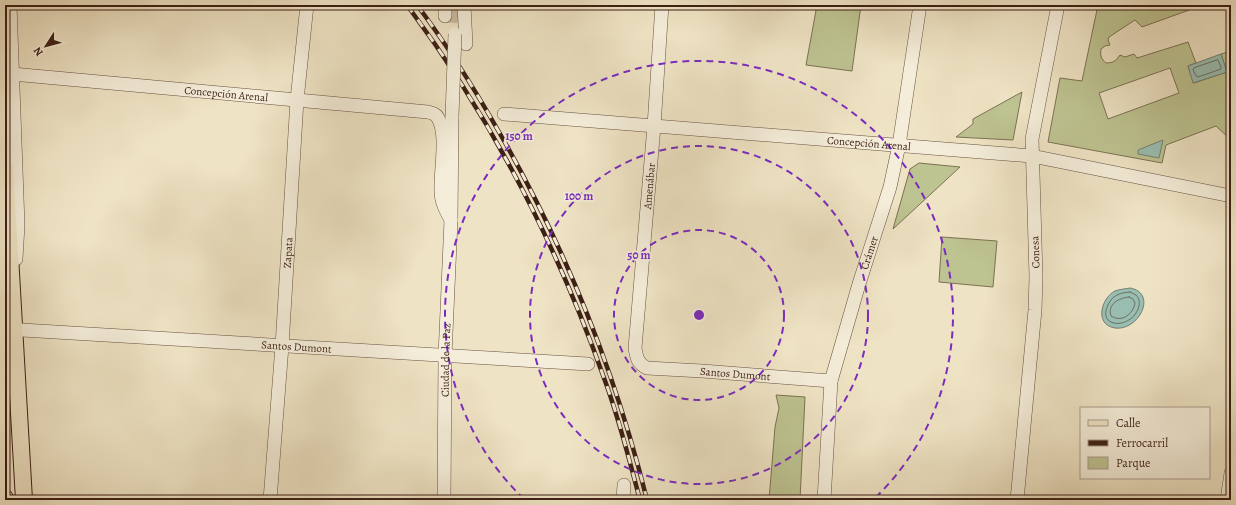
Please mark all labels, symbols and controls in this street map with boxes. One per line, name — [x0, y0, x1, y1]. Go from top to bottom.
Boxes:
north arrow — [26, 26, 66, 66]
text: N — [30, 44, 47, 59]
street label: Concepción Arenal — [184, 83, 269, 105]
text: 150 m — [505, 128, 533, 144]
street label: Concepción Arenal — [826, 133, 912, 154]
street label: Amenábar — [640, 162, 659, 211]
text: 100 m — [565, 188, 593, 204]
street label: Crámer — [857, 234, 882, 271]
street label: Conesa — [1027, 235, 1044, 269]
street label: Zapata — [280, 236, 297, 269]
text: 50 m — [627, 247, 651, 263]
centre of rings — [692, 308, 706, 322]
street label: Ciudad de la Paz — [438, 323, 454, 397]
street label: Santos Dumont — [261, 337, 332, 357]
street label: Santos Dumont — [699, 364, 771, 384]
legend — [1080, 407, 1210, 479]
text: Calle — [1116, 415, 1140, 431]
text: Ferrocarril — [1116, 435, 1168, 451]
text: Parque — [1116, 455, 1151, 471]

